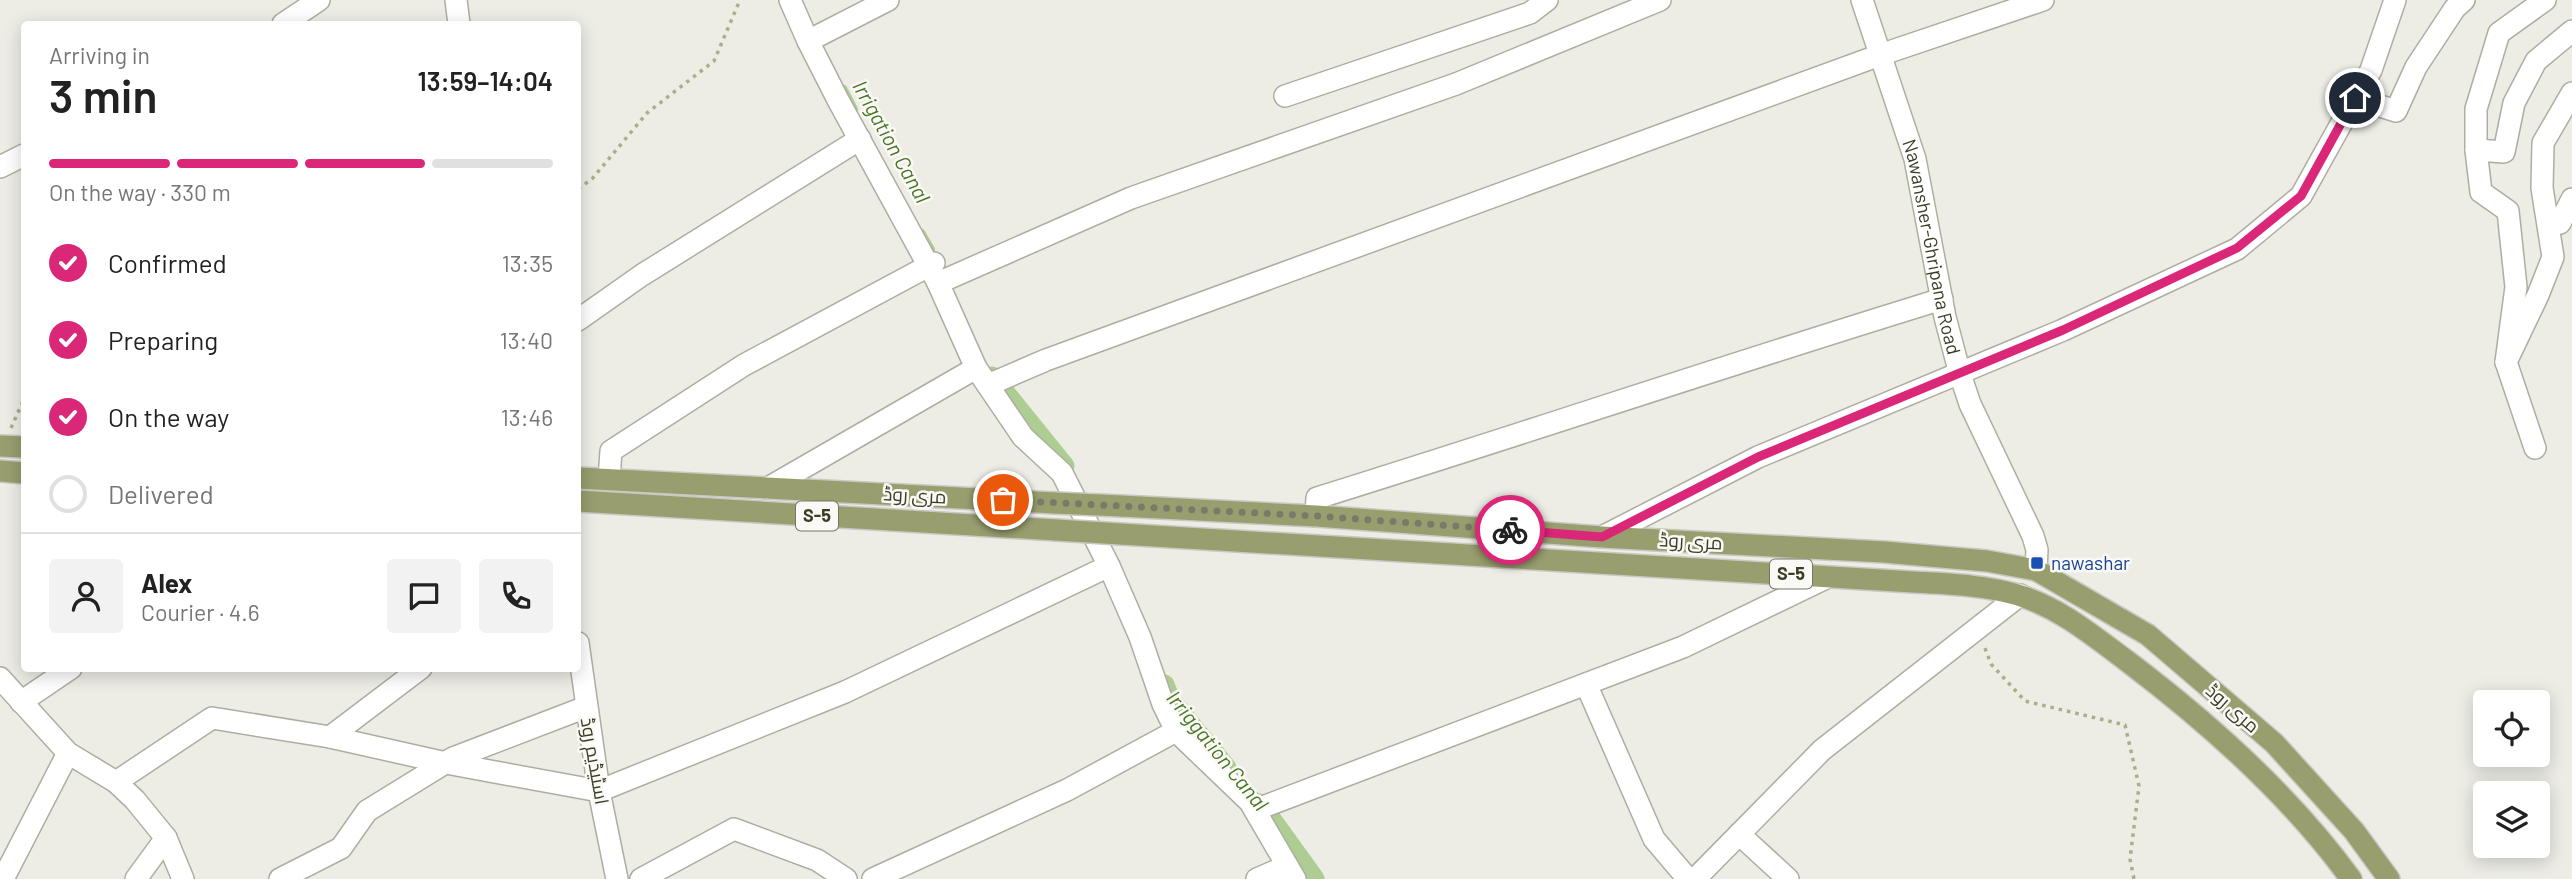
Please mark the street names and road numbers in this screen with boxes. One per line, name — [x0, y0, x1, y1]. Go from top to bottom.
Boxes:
street label: Nawansher-Ghripana Road — [1898, 136, 1966, 357]
street label: مری روڈ — [883, 481, 947, 509]
road number: S-5 — [796, 502, 838, 530]
street label: مری روڈ — [1659, 527, 1723, 555]
road number: S-5 — [1770, 560, 1812, 588]
street label: مری روڈ — [2201, 678, 2265, 738]
street label: اسٹیڈیم روڈ — [574, 716, 614, 807]

